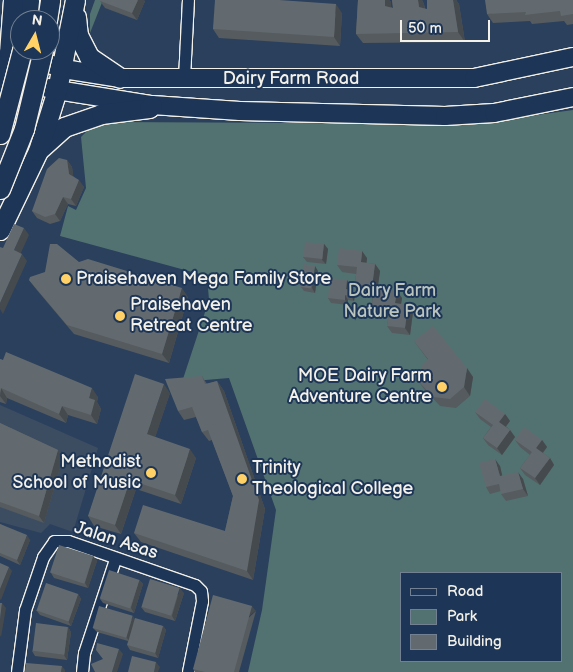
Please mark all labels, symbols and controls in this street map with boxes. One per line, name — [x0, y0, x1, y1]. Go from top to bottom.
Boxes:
north arrow — [10, 10, 60, 60]
scale bar — [403, 10, 493, 42]
text: N — [31, 11, 43, 30]
text: 50 m — [408, 19, 442, 38]
street label: Dairy Farm Road — [222, 68, 360, 90]
place label: Praisehaven Mega Family Store — [76, 268, 333, 290]
marker: Praisehaven Mega Family Store — [60, 273, 72, 285]
park label: Dairy Farm Nature Park — [344, 281, 440, 324]
place label: Praisehaven Retreat Centre — [130, 295, 252, 338]
marker: Praisehaven Retreat Centre — [114, 310, 126, 322]
place label: MOE Dairy Farm Adventure Centre — [289, 366, 432, 408]
marker: MOE Dairy Farm Adventure Centre — [436, 381, 448, 393]
place label: Methodist School of Music — [12, 452, 141, 494]
place label: Trinity Theological College — [252, 458, 413, 500]
marker: Methodist School of Music — [145, 467, 157, 479]
marker: Trinity Theological College — [236, 473, 248, 485]
street label: Jalan Asas — [71, 517, 161, 565]
legend — [400, 572, 563, 662]
text: Road — [447, 582, 483, 601]
text: Park — [447, 607, 477, 626]
text: Building — [447, 632, 502, 651]

